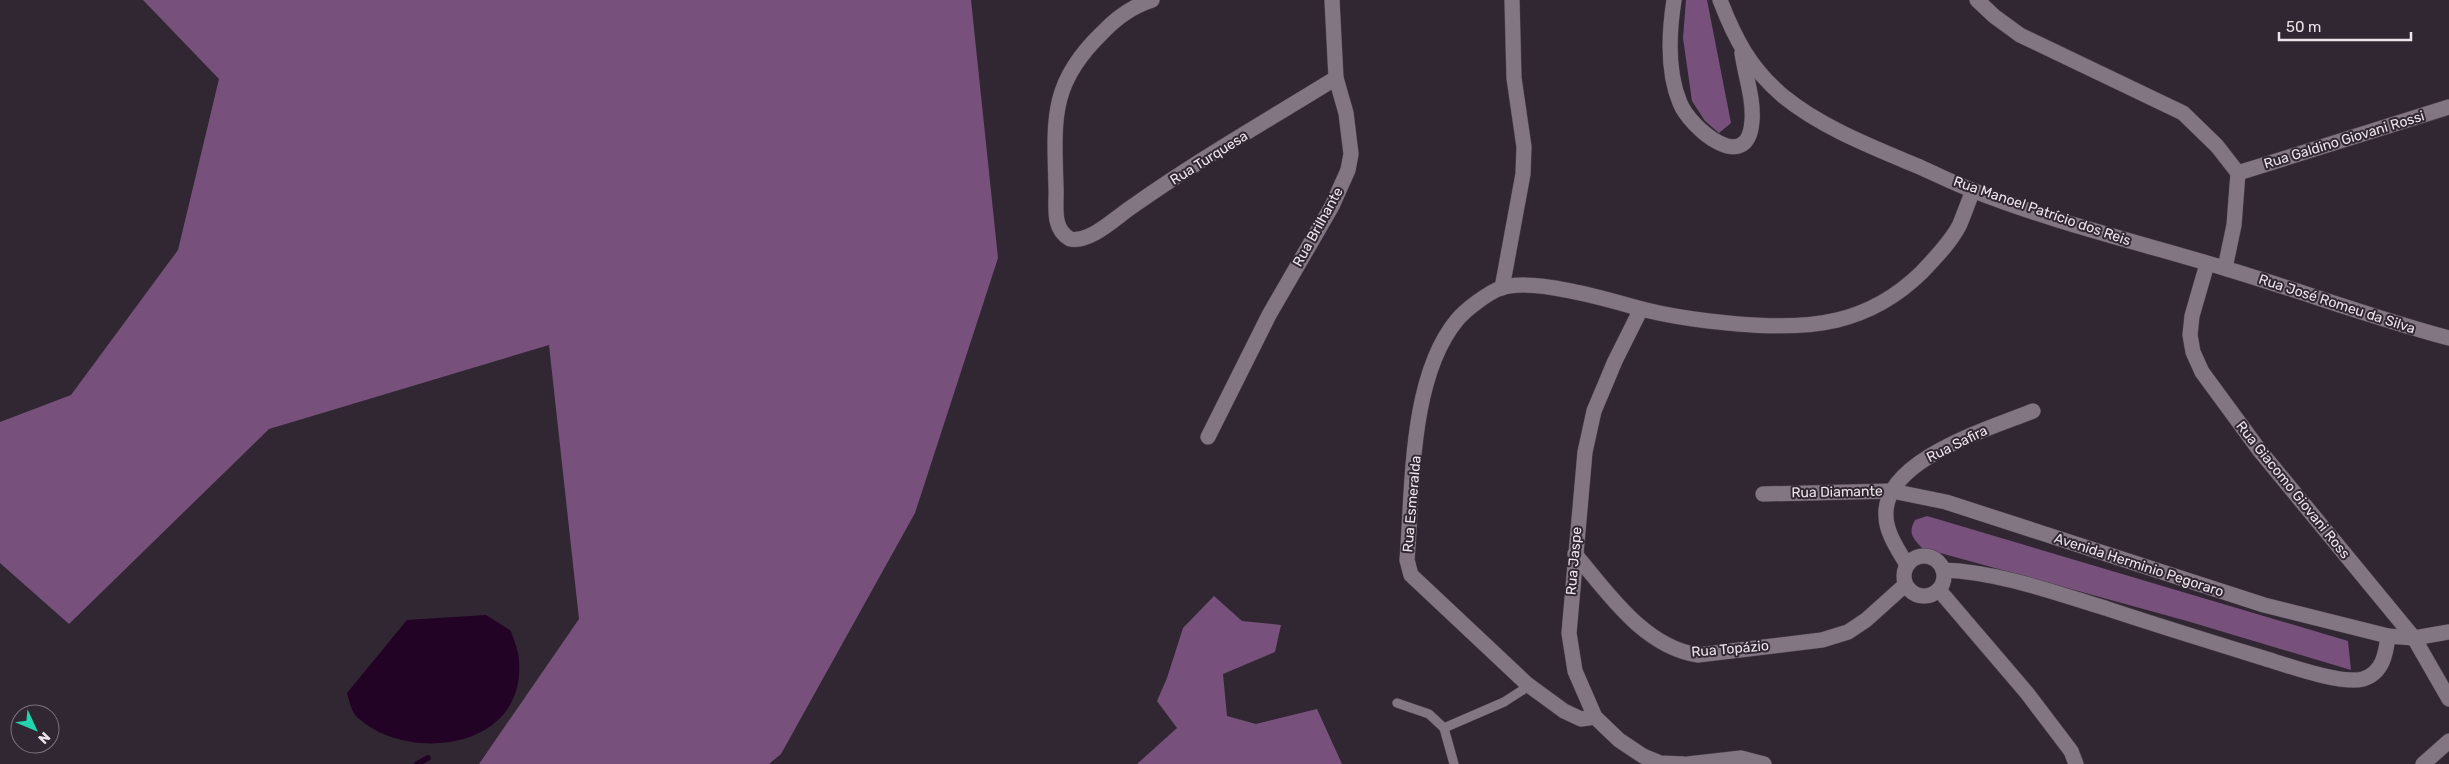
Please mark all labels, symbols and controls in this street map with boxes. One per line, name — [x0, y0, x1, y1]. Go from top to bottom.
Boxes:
scale bar — [2279, 10, 2412, 42]
text: 50 m — [2286, 18, 2321, 36]
street label: Rua Galdino Giovani Rossi — [2262, 107, 2426, 173]
street label: Rua Turquesa — [1167, 127, 1251, 189]
street label: Rua Manoel Patrício dos Reis — [1951, 173, 2133, 249]
street label: Rua Brilhante — [1289, 184, 1347, 270]
street label: Rua José Romeu da Silva — [2257, 271, 2417, 337]
street label: Rua Giacomo Giovani Ross — [2232, 418, 2354, 562]
street label: Rua Safira — [1924, 422, 1990, 466]
street label: Rua Esmeralda — [1399, 455, 1425, 553]
street label: Rua Diamante — [1791, 483, 1883, 501]
street label: Rua Jaspe — [1563, 526, 1585, 596]
street label: Avenida Herminio Pegoraro — [2052, 530, 2226, 600]
street label: Rua Topázio — [1690, 637, 1770, 661]
north arrow — [10, 704, 60, 754]
text: N — [34, 728, 54, 747]

